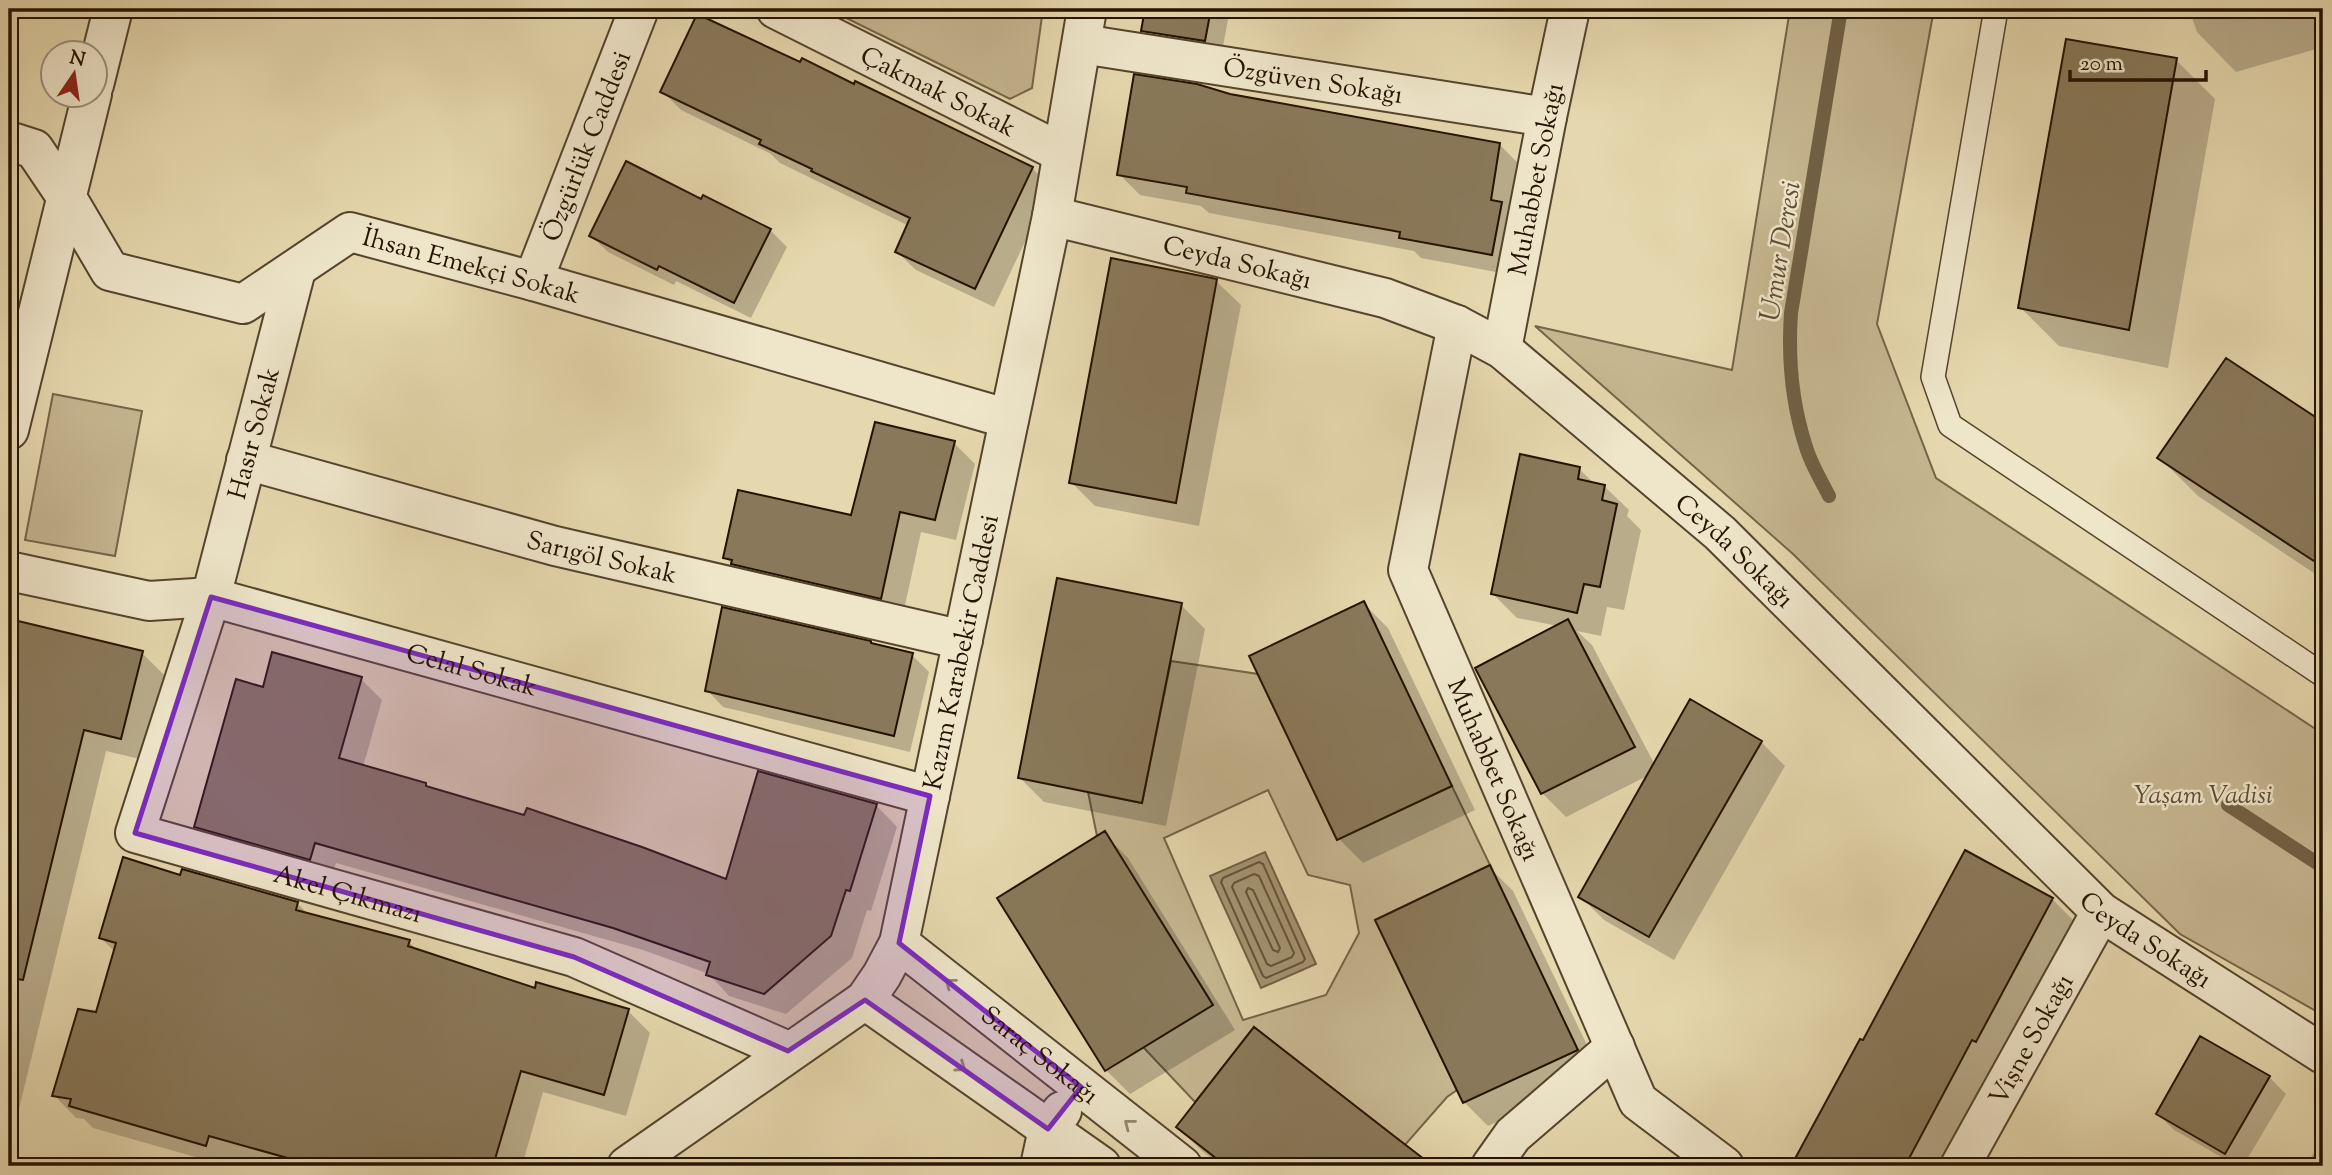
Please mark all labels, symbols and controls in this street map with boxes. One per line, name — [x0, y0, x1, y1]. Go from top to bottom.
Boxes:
north arrow — [38, 38, 108, 108]
street label: Çakmak Sokak — [853, 38, 1022, 148]
scale bar — [2070, 38, 2206, 82]
text: N — [67, 45, 88, 75]
street label: Özgürlük Caddesi — [534, 46, 642, 248]
street label: Özgüven Sokağı — [1220, 50, 1405, 115]
text: 20 m — [2080, 50, 2123, 80]
street label: Muhabbet Sokağı — [1501, 80, 1575, 279]
water label: Umur Deresi — [1751, 179, 1813, 324]
street label: İhsan Emekçi Sokak — [358, 220, 584, 315]
street label: Ceyda Sokağı — [1159, 228, 1315, 300]
street label: Hasır Sokak — [220, 364, 291, 504]
street label: Ceyda Sokağı — [1666, 486, 1801, 618]
street label: Kazım Karabekir Caddesi — [916, 511, 1010, 794]
street label: Sarıgöl Sokak — [522, 523, 680, 595]
street label: Celal Sokak — [402, 636, 541, 707]
street label: Muhabbet Sokağı — [1436, 673, 1548, 867]
park label: Yaşam Vadisi — [2134, 778, 2273, 815]
street label: Akel Çıkmazı — [269, 857, 426, 934]
street label: Ceyda Sokağı — [2069, 884, 2218, 999]
street label: Vişne Sokağı — [1981, 968, 2084, 1113]
one-way arrow — [945, 979, 958, 992]
street label: Saraç Sokağı — [972, 998, 1106, 1115]
one-way arrow — [953, 1059, 966, 1071]
one-way arrow — [1124, 1120, 1136, 1133]

